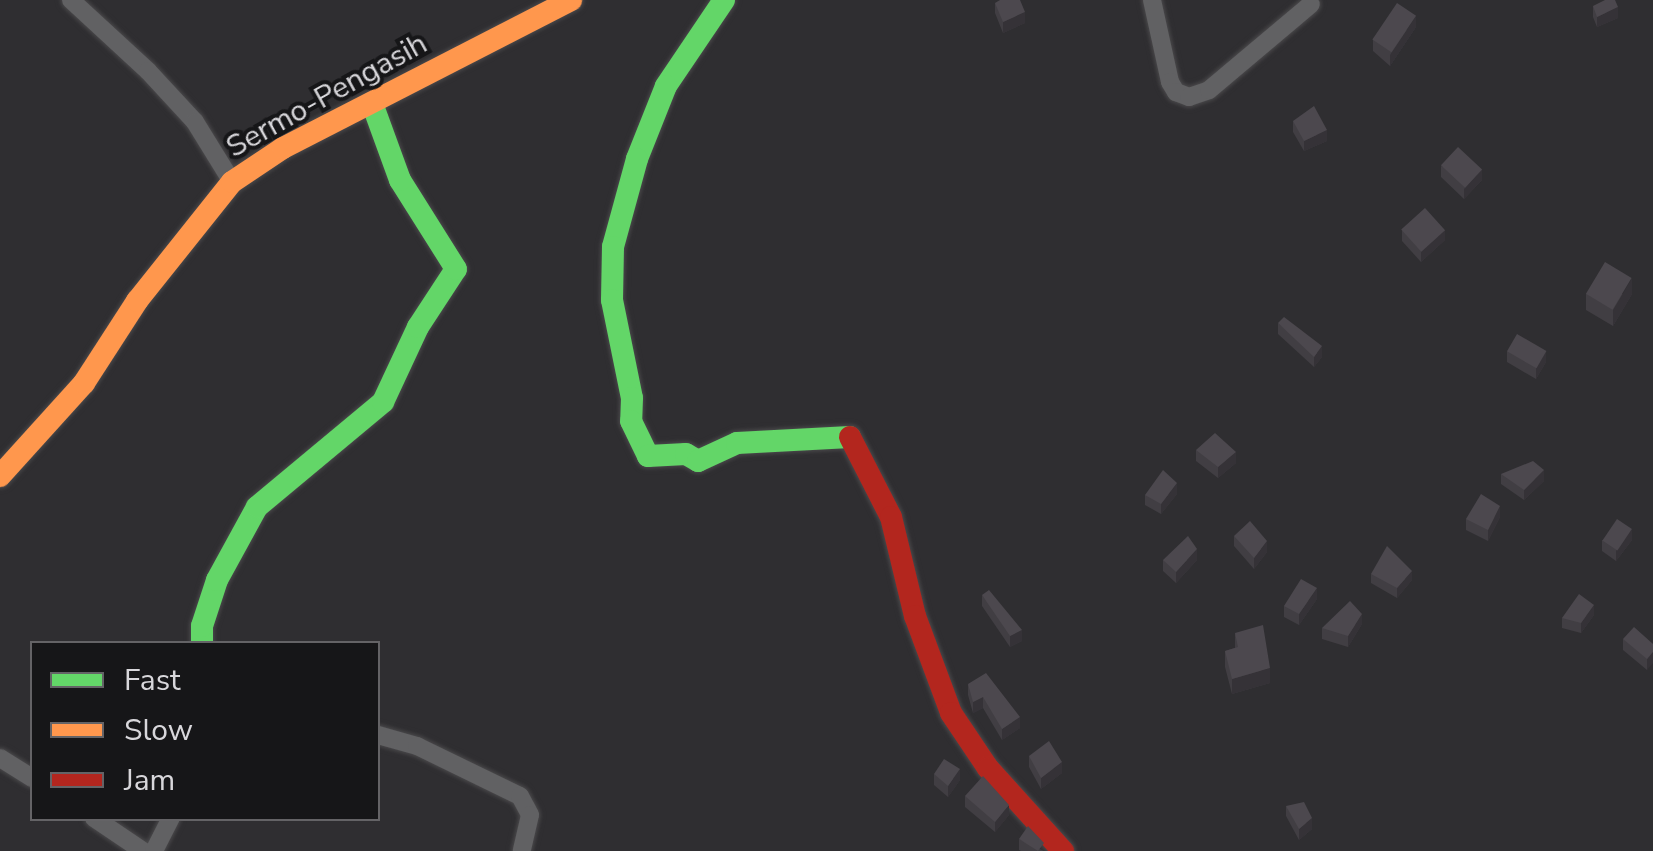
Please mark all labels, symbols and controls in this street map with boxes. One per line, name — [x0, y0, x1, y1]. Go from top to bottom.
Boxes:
street label: Sermo-Pengasih — [220, 26, 434, 166]
legend — [30, 641, 380, 821]
text: Fast — [124, 660, 181, 701]
text: Slow — [124, 710, 193, 751]
text: Jam — [124, 760, 175, 801]

